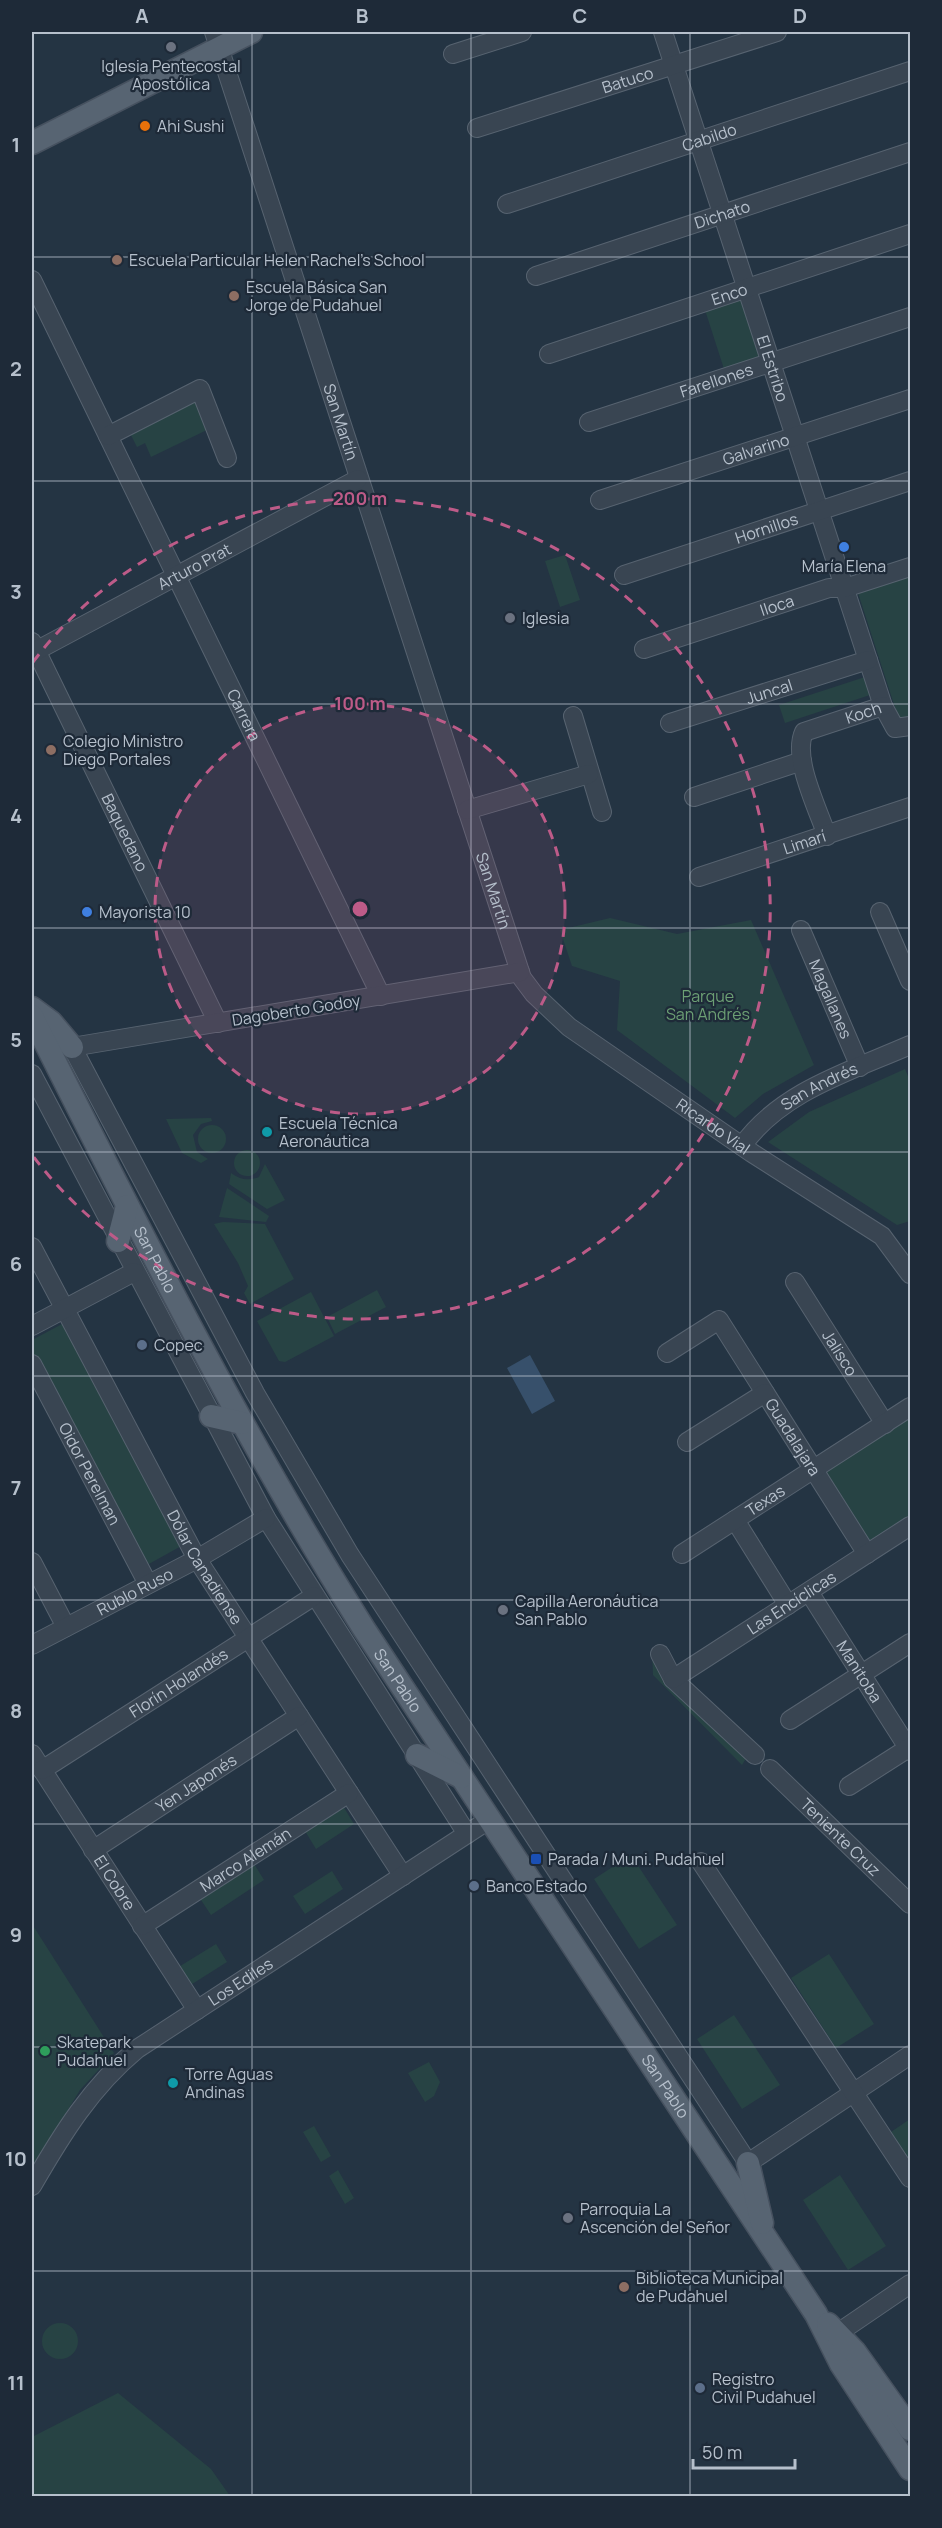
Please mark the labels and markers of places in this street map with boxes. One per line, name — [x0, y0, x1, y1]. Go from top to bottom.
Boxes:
marker: Iglesia Pentecostal Apostólica — [164, 40, 178, 54]
place label: Iglesia Pentecostal Apostólica — [101, 55, 241, 95]
place label: Ahi Sushi — [157, 115, 225, 137]
marker: Ahi Sushi — [138, 119, 152, 133]
place label: Escuela Particular Helen Rachel's School — [129, 249, 425, 271]
marker: Escuela Particular Helen Rachel's School — [110, 253, 124, 267]
place label: Escuela Básica San Jorge de Pudahuel — [246, 276, 387, 316]
marker: Escuela Básica San Jorge de Pudahuel — [227, 289, 241, 303]
marker: María Elena — [837, 540, 851, 554]
place label: María Elena — [802, 555, 886, 577]
place label: Iglesia — [522, 607, 569, 629]
marker: Iglesia — [503, 611, 517, 625]
place label: Colegio Ministro Diego Portales — [63, 730, 183, 770]
marker: Colegio Ministro Diego Portales — [44, 743, 58, 757]
centre of rings — [350, 899, 370, 919]
place label: Mayorista 10 — [99, 901, 191, 923]
marker: Mayorista 10 — [80, 905, 94, 919]
place label: Escuela Técnica Aeronáutica — [279, 1112, 398, 1152]
marker: Escuela Técnica Aeronáutica — [260, 1125, 274, 1139]
place label: Copec — [154, 1334, 203, 1356]
marker: Copec — [135, 1338, 149, 1352]
place label: Capilla Aeronáutica San Pablo — [515, 1590, 658, 1630]
marker: Capilla Aeronáutica San Pablo — [496, 1603, 510, 1617]
place label: Parada / Muni. Pudahuel — [548, 1848, 725, 1870]
marker: Parada / Muni. Pudahuel — [529, 1852, 543, 1866]
place label: Banco Estado — [486, 1875, 587, 1897]
marker: Banco Estado — [467, 1879, 481, 1893]
place label: Skatepark Pudahuel — [57, 2031, 132, 2071]
marker: Skatepark Pudahuel — [38, 2044, 52, 2058]
place label: Torre Aguas Andinas — [185, 2063, 273, 2103]
marker: Torre Aguas Andinas — [166, 2076, 180, 2090]
place label: Parroquia La Ascención del Señor — [580, 2198, 730, 2238]
marker: Parroquia La Ascención del Señor — [561, 2211, 575, 2225]
place label: Biblioteca Municipal de Pudahuel — [636, 2267, 783, 2307]
marker: Biblioteca Municipal de Pudahuel — [617, 2280, 631, 2294]
place label: Registro Civil Pudahuel — [712, 2368, 816, 2408]
marker: Registro Civil Pudahuel — [693, 2381, 707, 2395]

